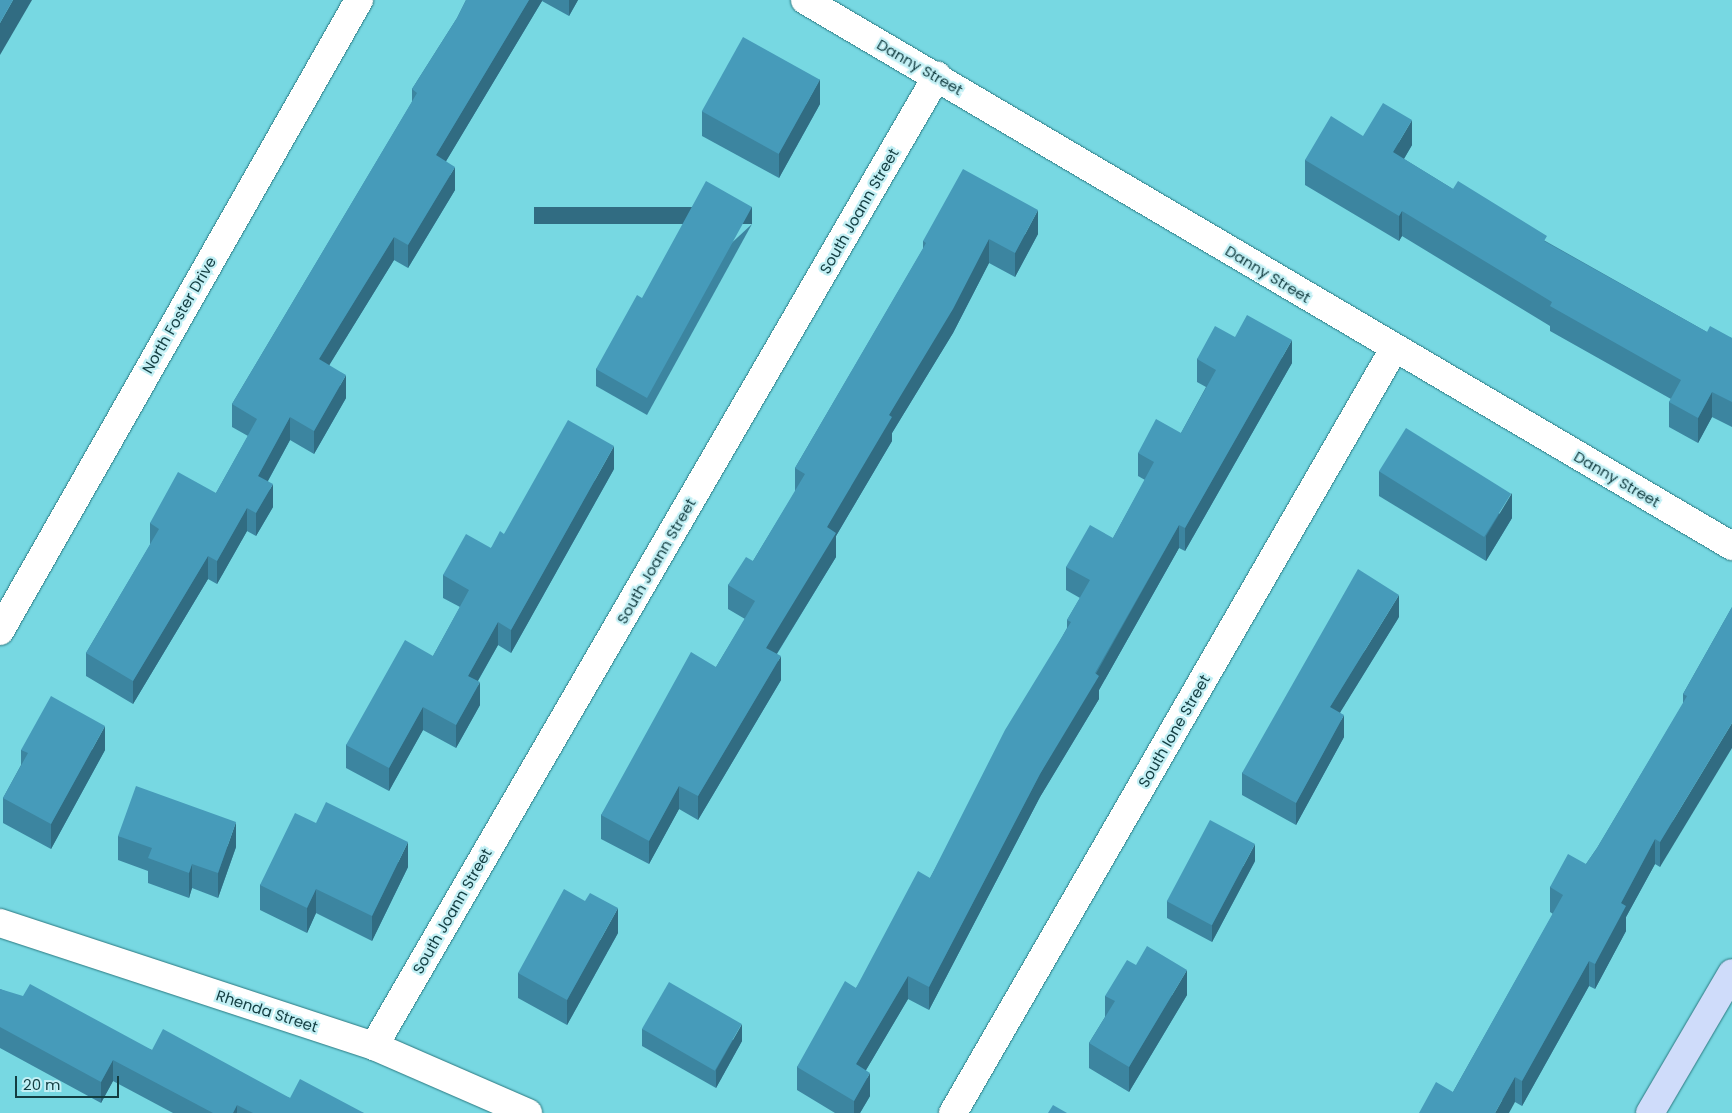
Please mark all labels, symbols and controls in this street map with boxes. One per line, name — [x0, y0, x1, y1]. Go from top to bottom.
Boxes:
street label: Danny Street — [874, 35, 966, 99]
street label: South Joann Street — [816, 145, 902, 277]
street label: Danny Street — [1222, 241, 1314, 307]
street label: North Foster Drive — [138, 253, 220, 377]
street label: Danny Street — [1571, 447, 1663, 511]
street label: South Joann Street — [613, 495, 699, 627]
street label: South Ione Street — [1134, 671, 1214, 791]
street label: South Joann Street — [409, 845, 495, 977]
street label: Rhenda Street — [214, 986, 320, 1036]
scale bar — [18, 1066, 121, 1098]
text: 20 m — [23, 1074, 61, 1095]

